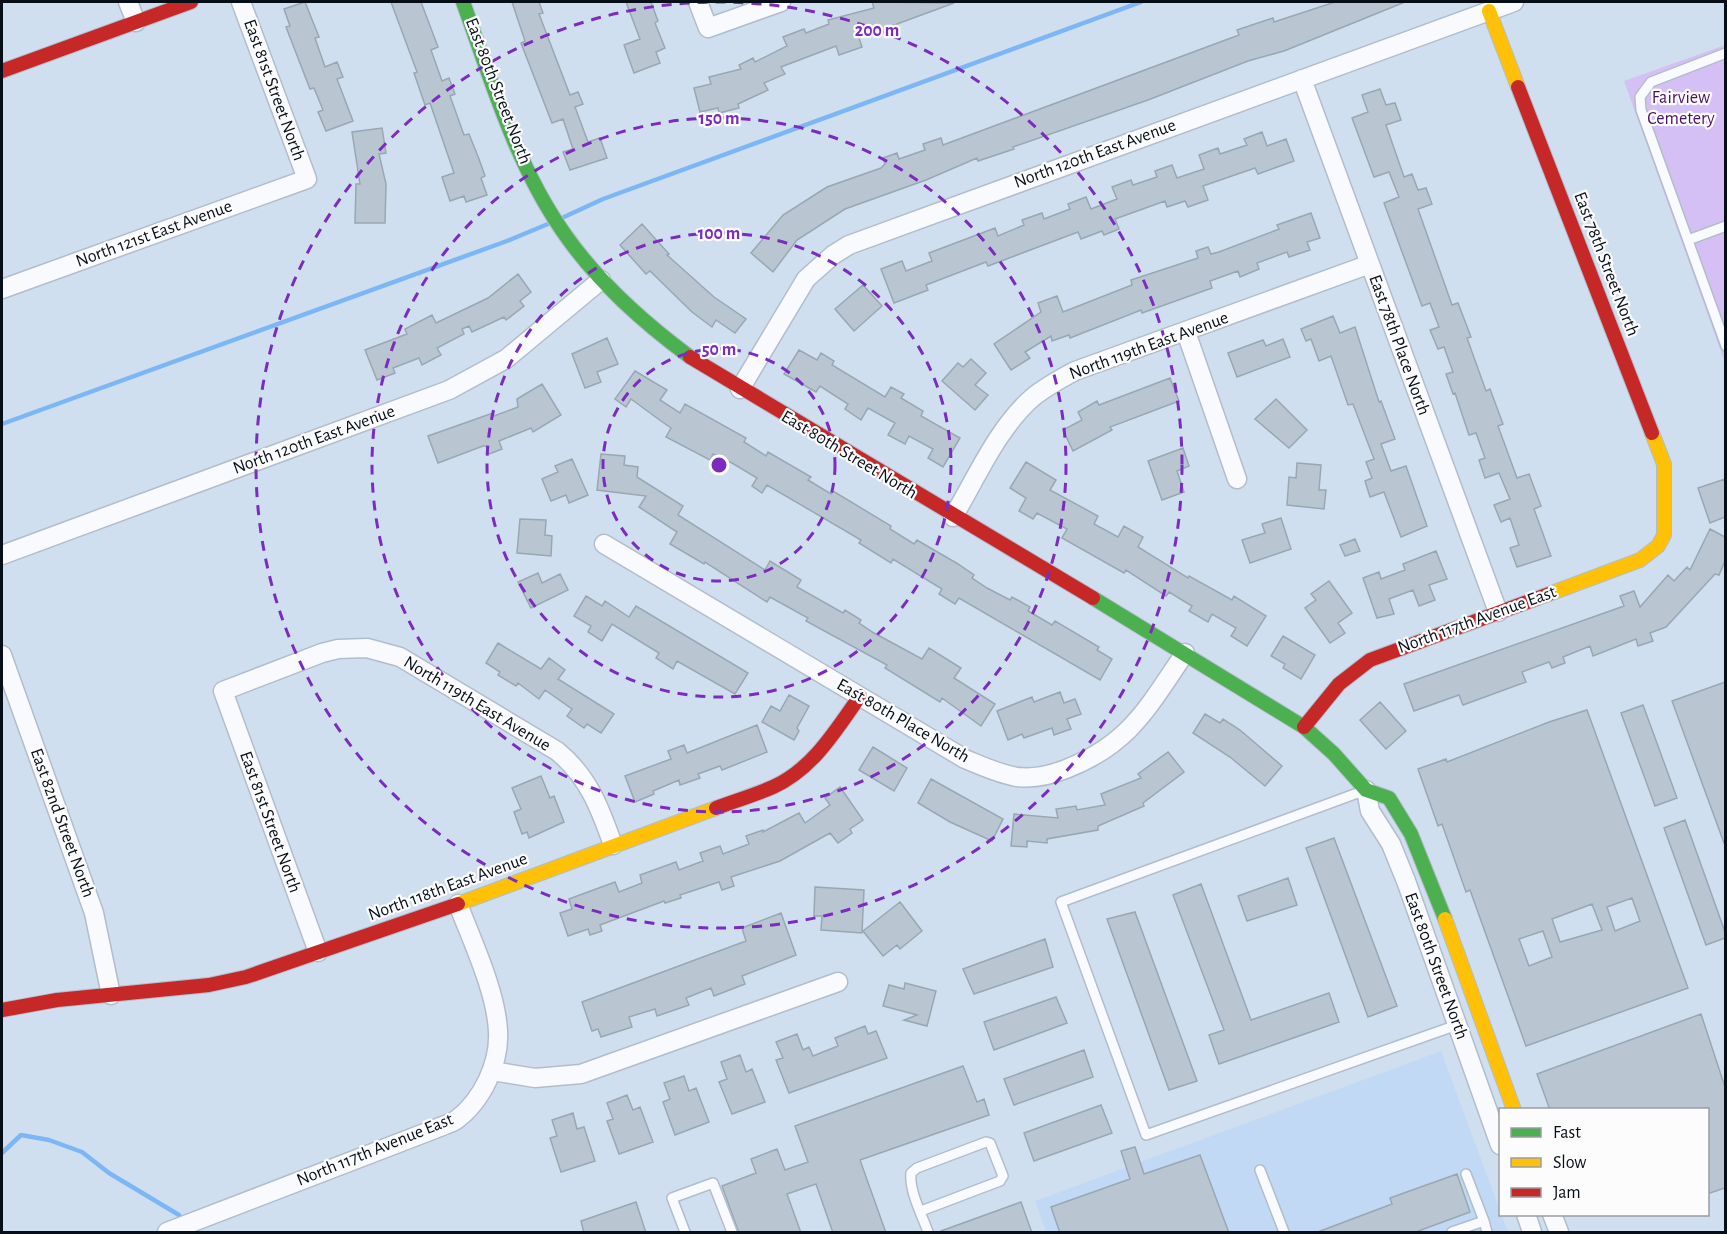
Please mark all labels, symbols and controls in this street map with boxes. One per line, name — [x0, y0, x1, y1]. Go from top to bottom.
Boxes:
street label: East 80th Street North — [462, 15, 534, 167]
street label: East 81st Street North — [240, 17, 308, 163]
text: 200 m — [855, 22, 899, 40]
park label: Fairview Cemetery — [1647, 89, 1715, 128]
text: 150 m — [699, 110, 739, 128]
street label: North 120th East Avenue — [1012, 116, 1178, 192]
street label: East 78th Street North — [1570, 189, 1642, 339]
street label: North 121st East Avenue — [73, 197, 235, 271]
text: 100 m — [698, 225, 740, 243]
street label: East 78th Place North — [1365, 272, 1433, 418]
street label: North 119th East Avenue — [1067, 309, 1231, 383]
text: 50 m — [702, 341, 736, 359]
street label: North 120th East Avenue — [231, 402, 397, 478]
street label: East 80th Street North — [778, 407, 920, 503]
centre of rings — [709, 455, 729, 475]
street label: North 117th Avenue East — [1395, 583, 1559, 657]
street label: North 119th East Avenue — [400, 653, 554, 755]
street label: East 80th Place North — [834, 676, 972, 766]
street label: East 82nd Street North — [27, 746, 97, 900]
street label: East 81st Street North — [236, 749, 304, 895]
street label: North 118th East Avenue — [366, 850, 530, 924]
street label: East 80th Street North — [1401, 890, 1471, 1042]
legend — [1499, 1108, 1709, 1216]
street label: North 117th Avenue East — [294, 1110, 456, 1190]
text: Fast — [1553, 1124, 1581, 1142]
text: Slow — [1553, 1154, 1586, 1172]
text: Jam — [1553, 1184, 1581, 1202]

